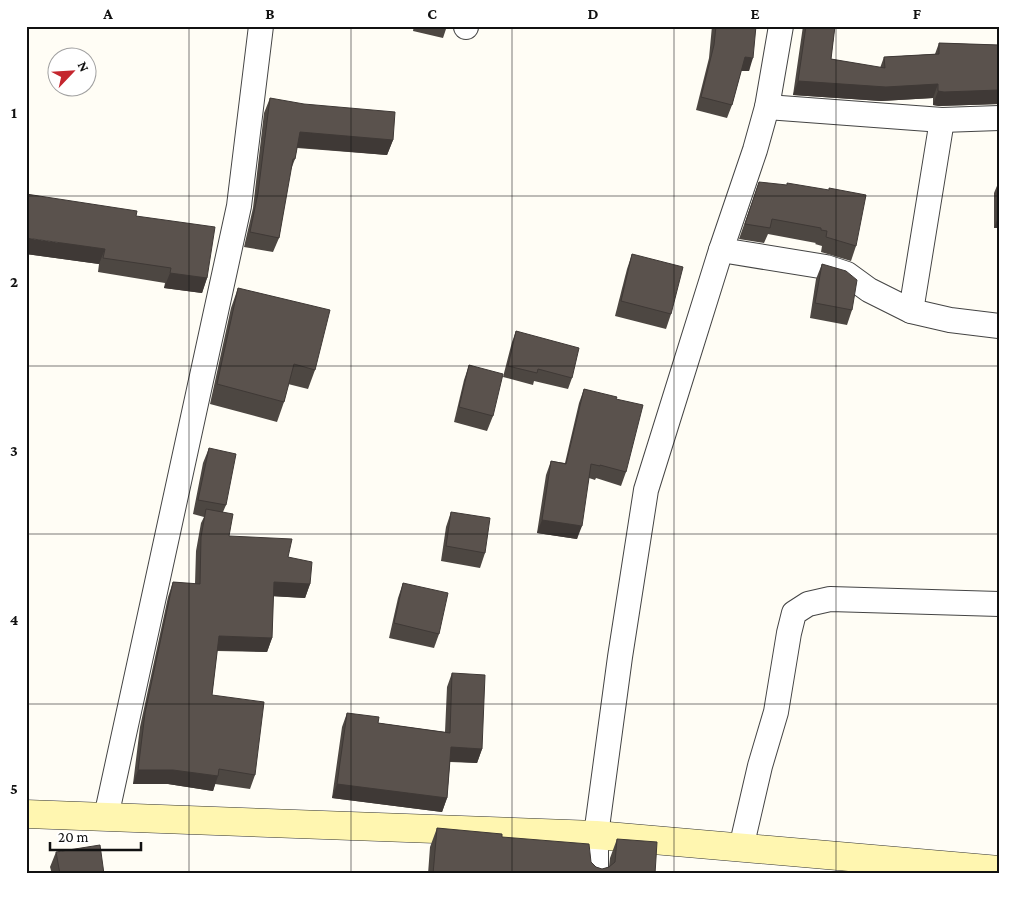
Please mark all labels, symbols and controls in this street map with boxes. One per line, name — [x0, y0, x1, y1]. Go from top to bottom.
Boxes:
text: A — [102, 5, 113, 22]
text: B — [265, 5, 275, 22]
text: C — [427, 5, 437, 22]
text: D — [587, 5, 599, 22]
text: E — [750, 5, 760, 22]
text: F — [913, 5, 922, 22]
north arrow — [48, 48, 98, 98]
text: N — [75, 59, 93, 75]
text: 1 — [11, 104, 17, 121]
text: 2 — [10, 273, 18, 290]
text: 3 — [10, 442, 18, 459]
text: 4 — [10, 611, 19, 628]
text: 5 — [10, 780, 18, 797]
scale bar — [50, 820, 141, 852]
text: 20 m — [58, 829, 89, 845]

